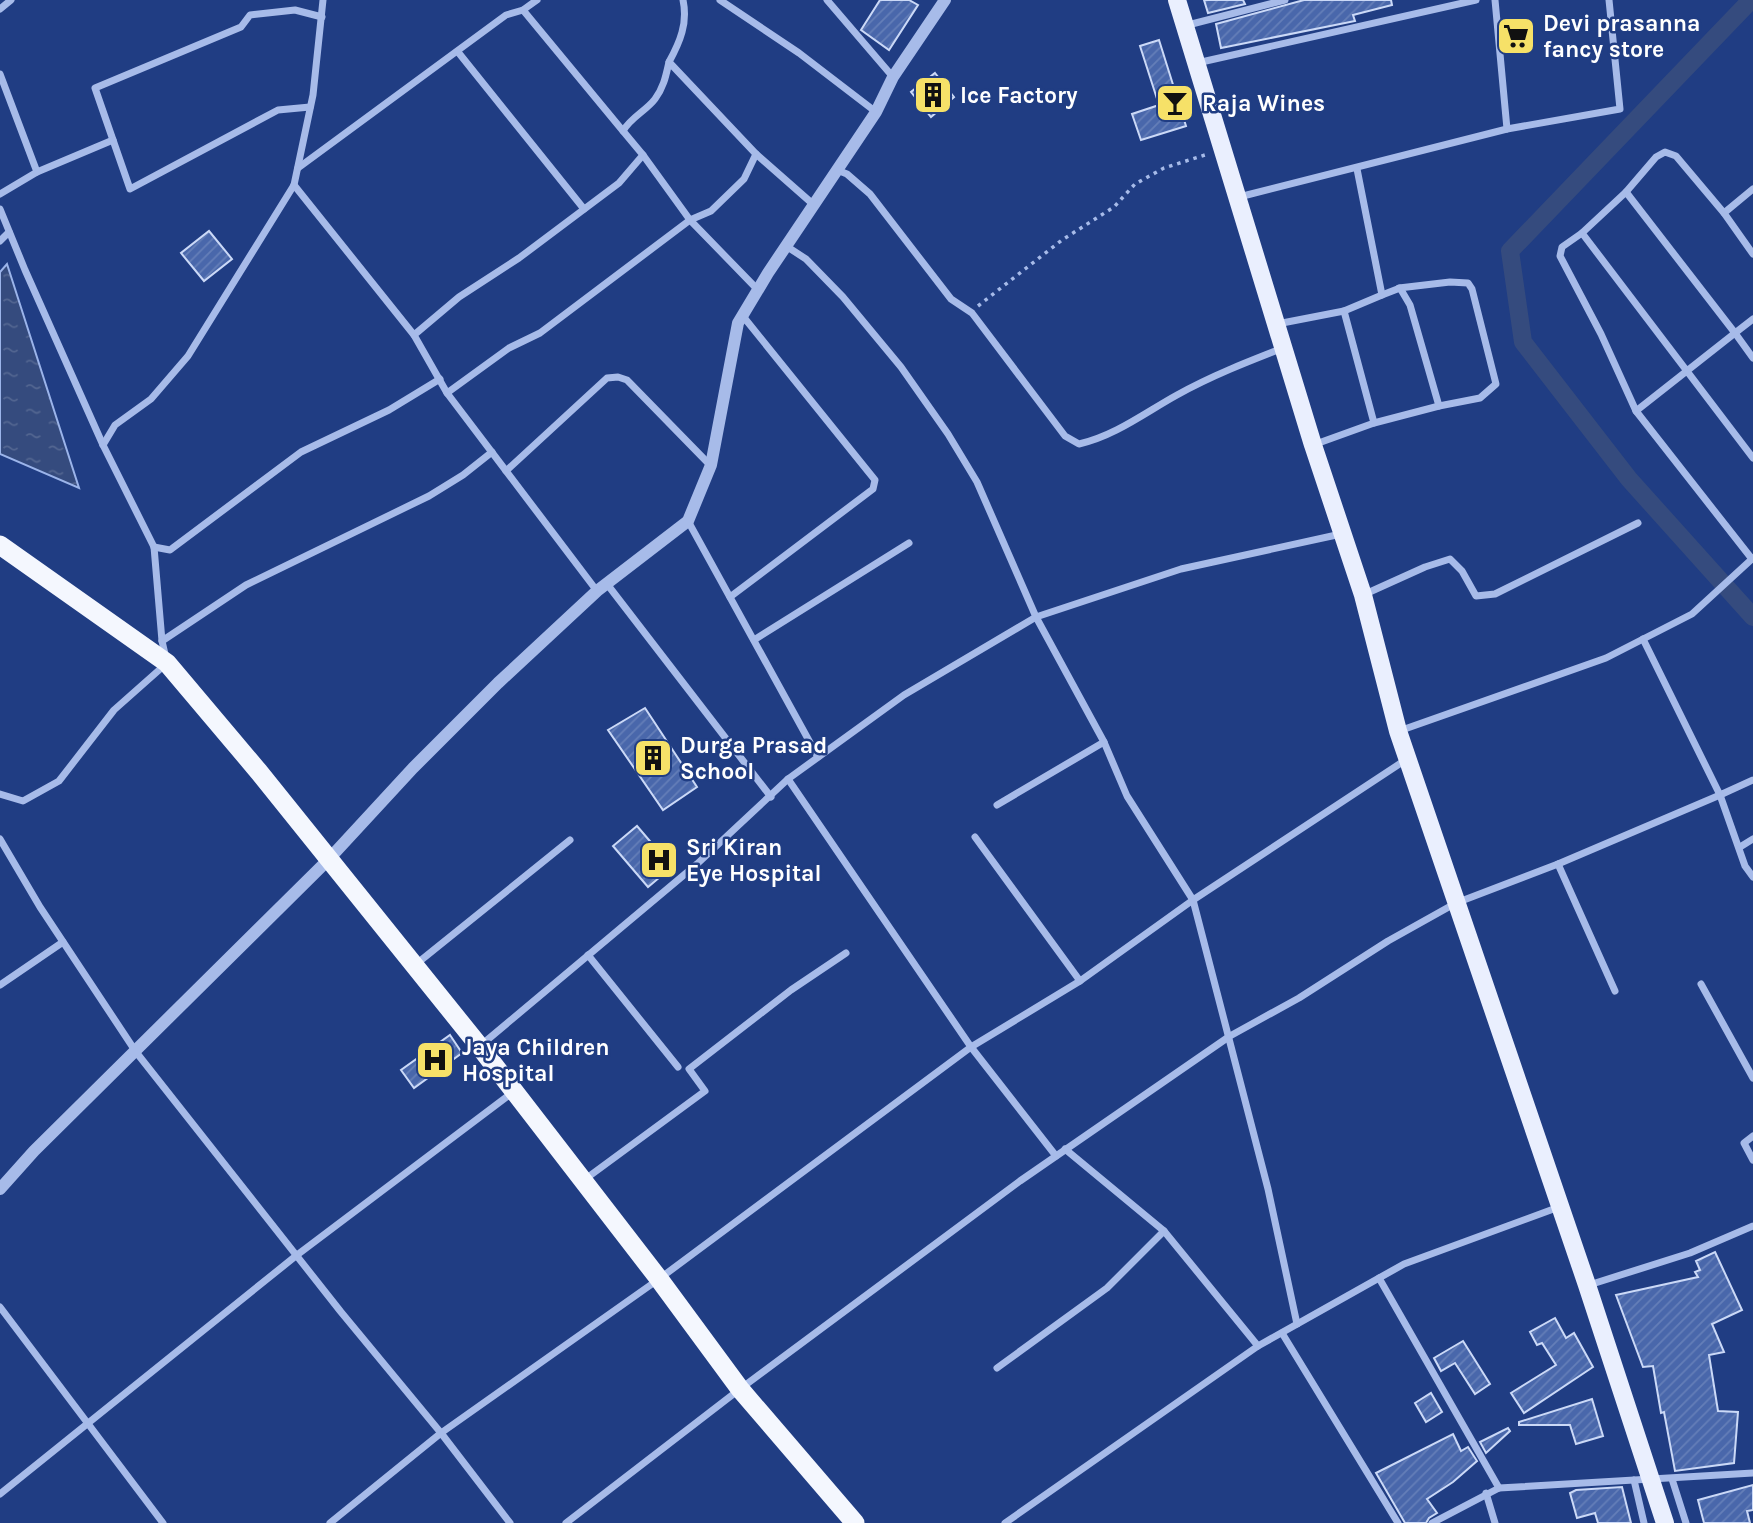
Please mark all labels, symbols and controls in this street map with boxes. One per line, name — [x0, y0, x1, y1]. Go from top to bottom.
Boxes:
place label: Devi prasanna fancy store — [1543, 10, 1701, 63]
supermarket icon: Devi prasanna fancy store — [1495, 15, 1537, 57]
building icon: Ice Factory — [912, 74, 954, 116]
place label: Ice Factory — [960, 82, 1078, 109]
bar icon: Raja Wines — [1154, 82, 1196, 124]
place label: Raja Wines — [1202, 90, 1325, 117]
place label: Durga Prasad School — [680, 732, 827, 785]
building icon: Durga Prasad School — [632, 737, 674, 779]
place label: Sri Kiran Eye Hospital — [686, 834, 822, 887]
hospital icon: Sri Kiran Eye Hospital — [638, 839, 680, 881]
place label: Jaya Children Hospital — [462, 1034, 610, 1087]
hospital icon: Jaya Children Hospital — [414, 1039, 456, 1081]

